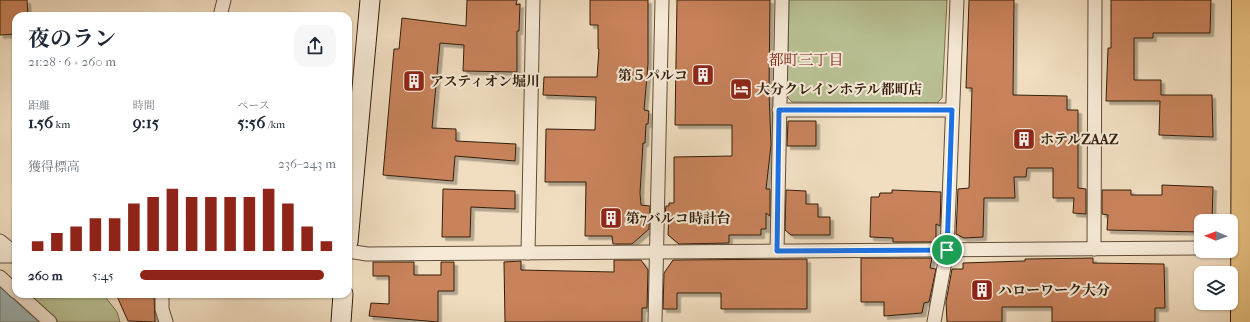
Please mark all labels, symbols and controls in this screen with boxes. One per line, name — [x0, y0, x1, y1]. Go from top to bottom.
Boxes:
button: share — [294, 25, 336, 67]
text: 夜のラン — [28, 26, 116, 52]
district label: 都町三丁目 — [768, 51, 844, 69]
text: 21:28 · 6 × 260 m — [28, 54, 116, 69]
building icon: 第５パルコ — [690, 62, 716, 88]
place label: 第５パルコ — [618, 67, 688, 84]
building icon: アスティオン堀川 — [401, 68, 427, 94]
place label: アスティオン堀川 — [430, 73, 540, 90]
hotel icon: 大分クレインホテル都町店 — [728, 76, 754, 102]
place label: 大分クレインホテル都町店 — [756, 81, 923, 98]
text: 距離 — [28, 99, 50, 112]
text: 時間 — [133, 99, 155, 112]
text: ペース — [237, 99, 270, 112]
text: 1.56 — [28, 112, 53, 132]
text: 9:15 — [133, 112, 159, 132]
text: 5:56 — [237, 112, 265, 132]
text: km — [53, 118, 70, 131]
text: /km — [265, 118, 285, 131]
building icon: ホテルZAAZ — [1011, 126, 1037, 152]
place label: ホテルZAAZ — [1040, 131, 1119, 148]
text: 236–243 m — [278, 156, 336, 171]
text: 獲得標高 — [28, 159, 80, 174]
building icon: 第7バルコ時計台 — [598, 205, 624, 231]
place label: 第7バルコ時計台 — [626, 210, 731, 227]
north arrow — [1194, 214, 1238, 258]
map controls — [1194, 214, 1238, 310]
pin — [930, 233, 964, 267]
icon: arrive — [936, 239, 958, 261]
button: layers — [1194, 266, 1238, 310]
text: 260 m — [28, 268, 63, 283]
text: 5:45 — [92, 268, 114, 283]
building icon: ハローワーク大分 — [969, 277, 995, 303]
place label: ハローワーク大分 — [998, 282, 1110, 299]

